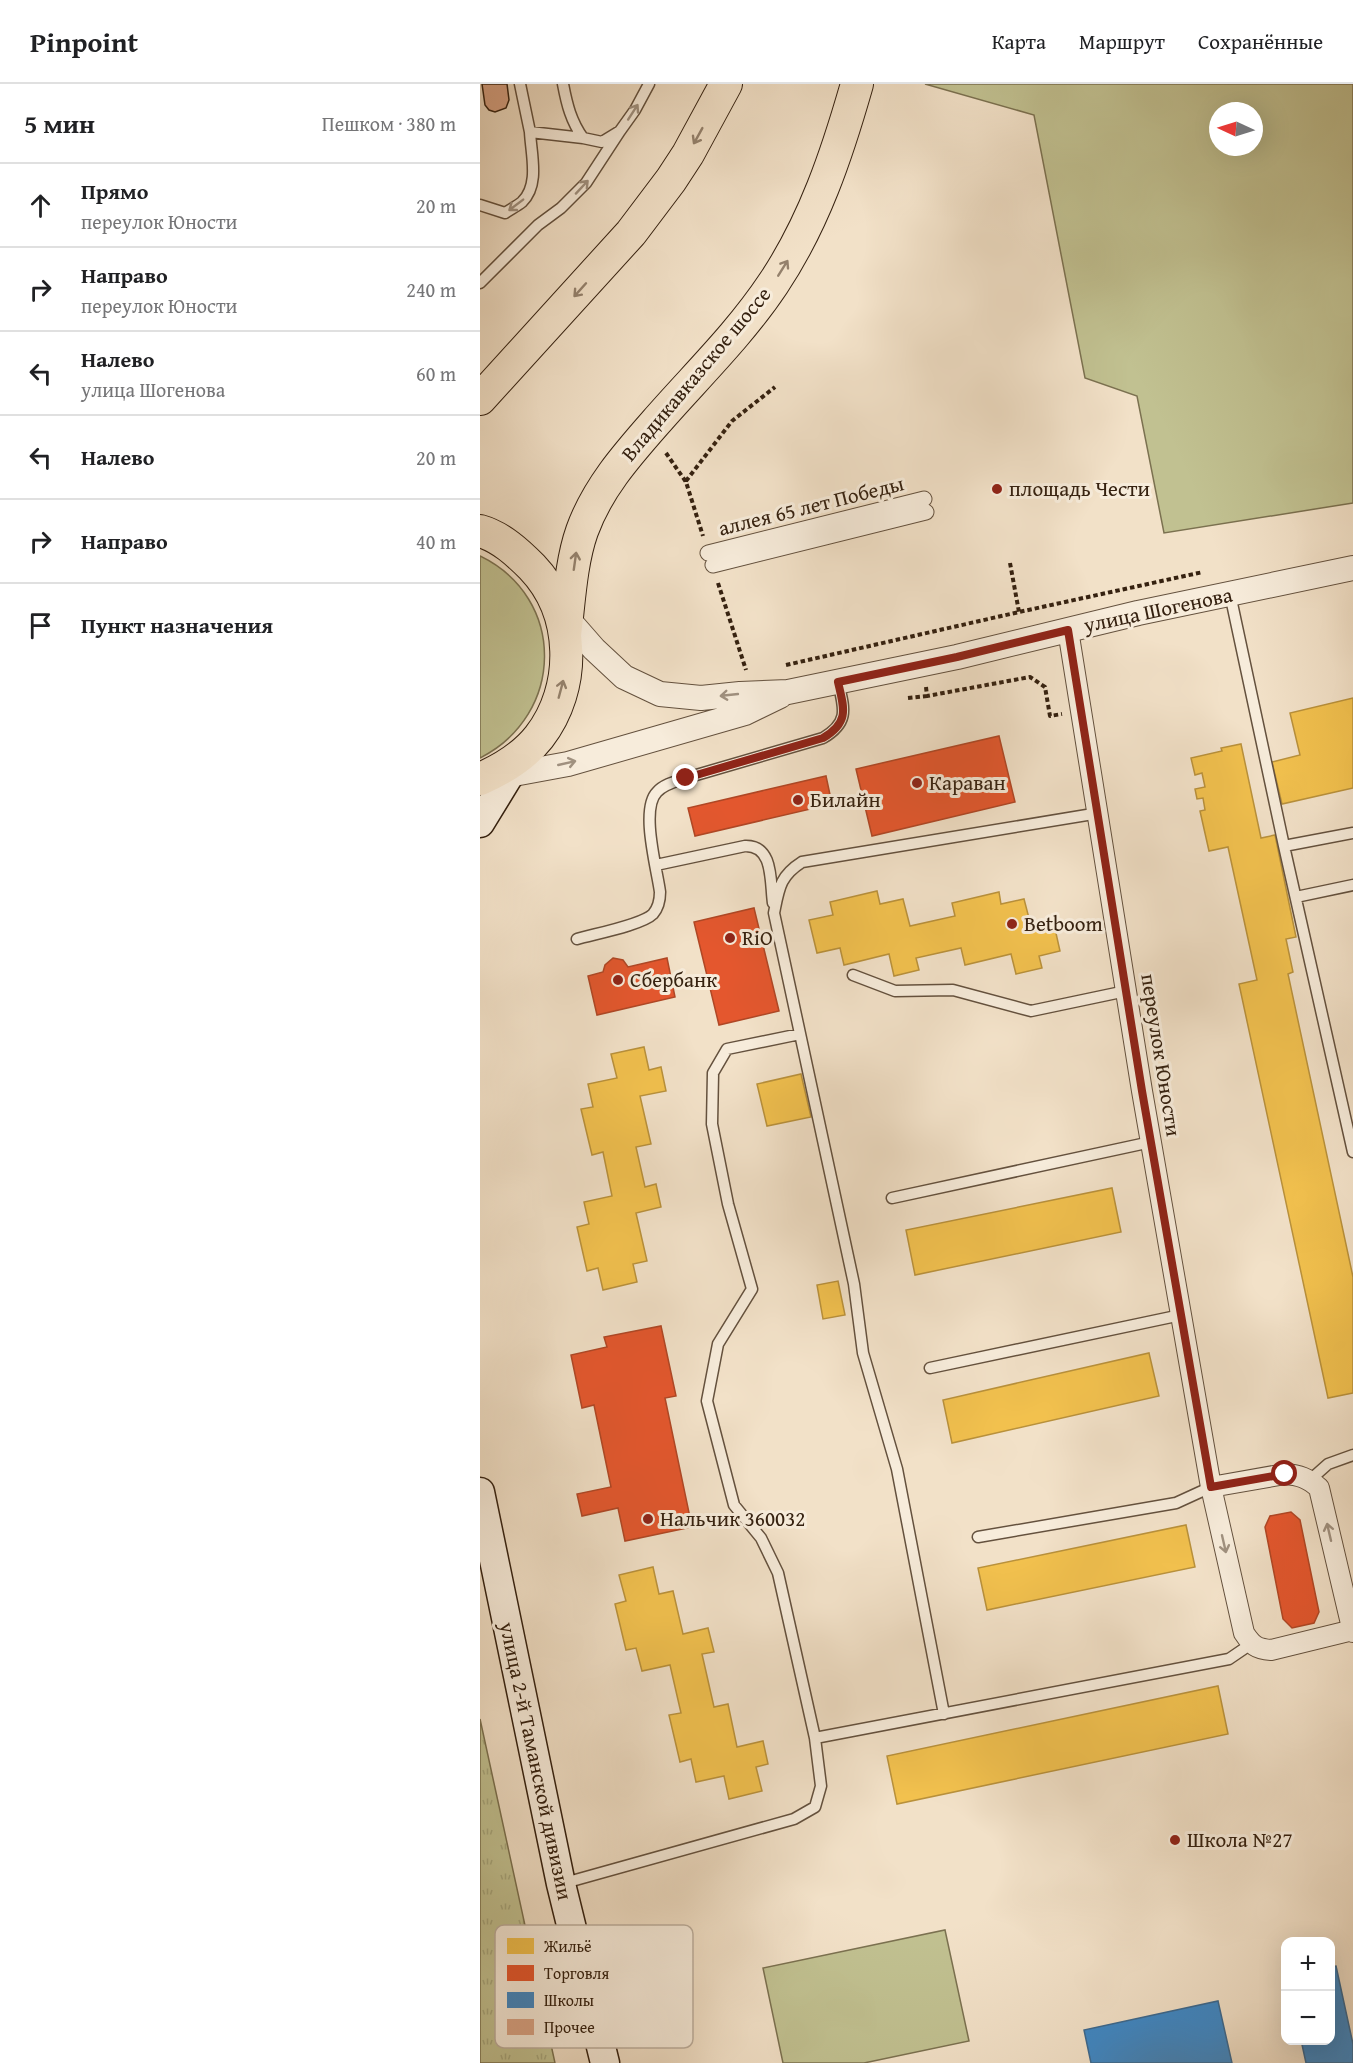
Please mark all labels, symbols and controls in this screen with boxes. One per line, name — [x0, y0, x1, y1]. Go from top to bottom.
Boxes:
text: Pinpoint — [30, 21, 138, 62]
text: Карта — [992, 26, 1046, 57]
text: Маршрут — [1079, 26, 1165, 57]
text: Сохранённые — [1198, 26, 1323, 57]
north arrow — [1209, 102, 1263, 156]
text: 5 мин — [24, 104, 95, 143]
one-way arrow — [627, 104, 639, 121]
text: Пешком · 380 m — [322, 109, 456, 138]
one-way arrow — [692, 127, 704, 144]
text: Прямо — [81, 175, 148, 207]
one-way arrow — [574, 180, 589, 195]
icon: ahead — [24, 189, 57, 222]
text: 20 m — [416, 191, 456, 220]
one-way arrow — [509, 198, 525, 211]
text: переулок Юности — [81, 207, 237, 236]
text: Направо — [81, 259, 168, 291]
one-way arrow — [777, 260, 789, 277]
icon: right — [24, 273, 57, 306]
text: 240 m — [406, 275, 456, 304]
street label: Владикавказское шоссе — [613, 280, 778, 468]
one-way arrow — [573, 282, 587, 297]
text: переулок Юности — [81, 291, 237, 320]
text: Налево — [81, 343, 154, 375]
icon: left — [24, 357, 57, 390]
text: 60 m — [416, 359, 456, 388]
text: улица Шогенова — [81, 375, 225, 404]
icon: left — [24, 441, 57, 474]
text: Налево — [81, 441, 154, 473]
text: 20 m — [416, 443, 456, 472]
street label: аллея 65 лет Победы — [715, 467, 907, 544]
place label: площадь Чести — [1009, 473, 1150, 504]
marker: площадь Чести — [990, 482, 1004, 496]
icon: right — [24, 525, 57, 558]
text: Направо — [81, 525, 168, 557]
text: 40 m — [416, 527, 456, 556]
one-way arrow — [570, 551, 581, 571]
street label: улица Шогенова — [1080, 579, 1235, 641]
icon: arrive — [24, 609, 57, 642]
text: Пункт назначения — [81, 609, 273, 641]
one-way arrow — [556, 680, 568, 699]
one-way arrow — [720, 690, 740, 701]
one-way arrow — [558, 757, 577, 769]
route end — [672, 764, 698, 790]
place label: Караван — [929, 767, 1006, 798]
marker: Караван — [910, 776, 924, 790]
place label: Билайн — [810, 784, 881, 815]
marker: Билайн — [791, 793, 805, 807]
place label: Betboom — [1024, 908, 1103, 939]
marker: Betboom — [1005, 917, 1019, 931]
place label: RiO — [742, 922, 773, 953]
marker: RiO — [723, 931, 737, 945]
place label: Сбербанк — [630, 964, 717, 995]
street label: переулок Юности — [1133, 971, 1190, 1138]
marker: Сбербанк — [611, 973, 625, 987]
route start — [1271, 1460, 1297, 1486]
place label: Нальчик 360032 — [660, 1503, 805, 1534]
marker: Нальчик 360032 — [641, 1512, 655, 1526]
one-way arrow — [1323, 1523, 1335, 1542]
one-way arrow — [1219, 1534, 1230, 1553]
street label: улица 2-й Таманской дивизии — [492, 1618, 581, 1903]
place label: Школа №27 — [1187, 1824, 1293, 1855]
marker: Школа №27 — [1168, 1833, 1182, 1847]
legend — [495, 1925, 693, 2048]
text: Жильё — [543, 1934, 592, 1958]
map controls — [1281, 1937, 1335, 2045]
button: + — [1281, 1937, 1335, 1991]
text: Торговля — [544, 1961, 609, 1985]
text: Школы — [544, 1988, 594, 2012]
button: − — [1281, 1991, 1335, 2045]
text: Прочее — [544, 2015, 595, 2039]

